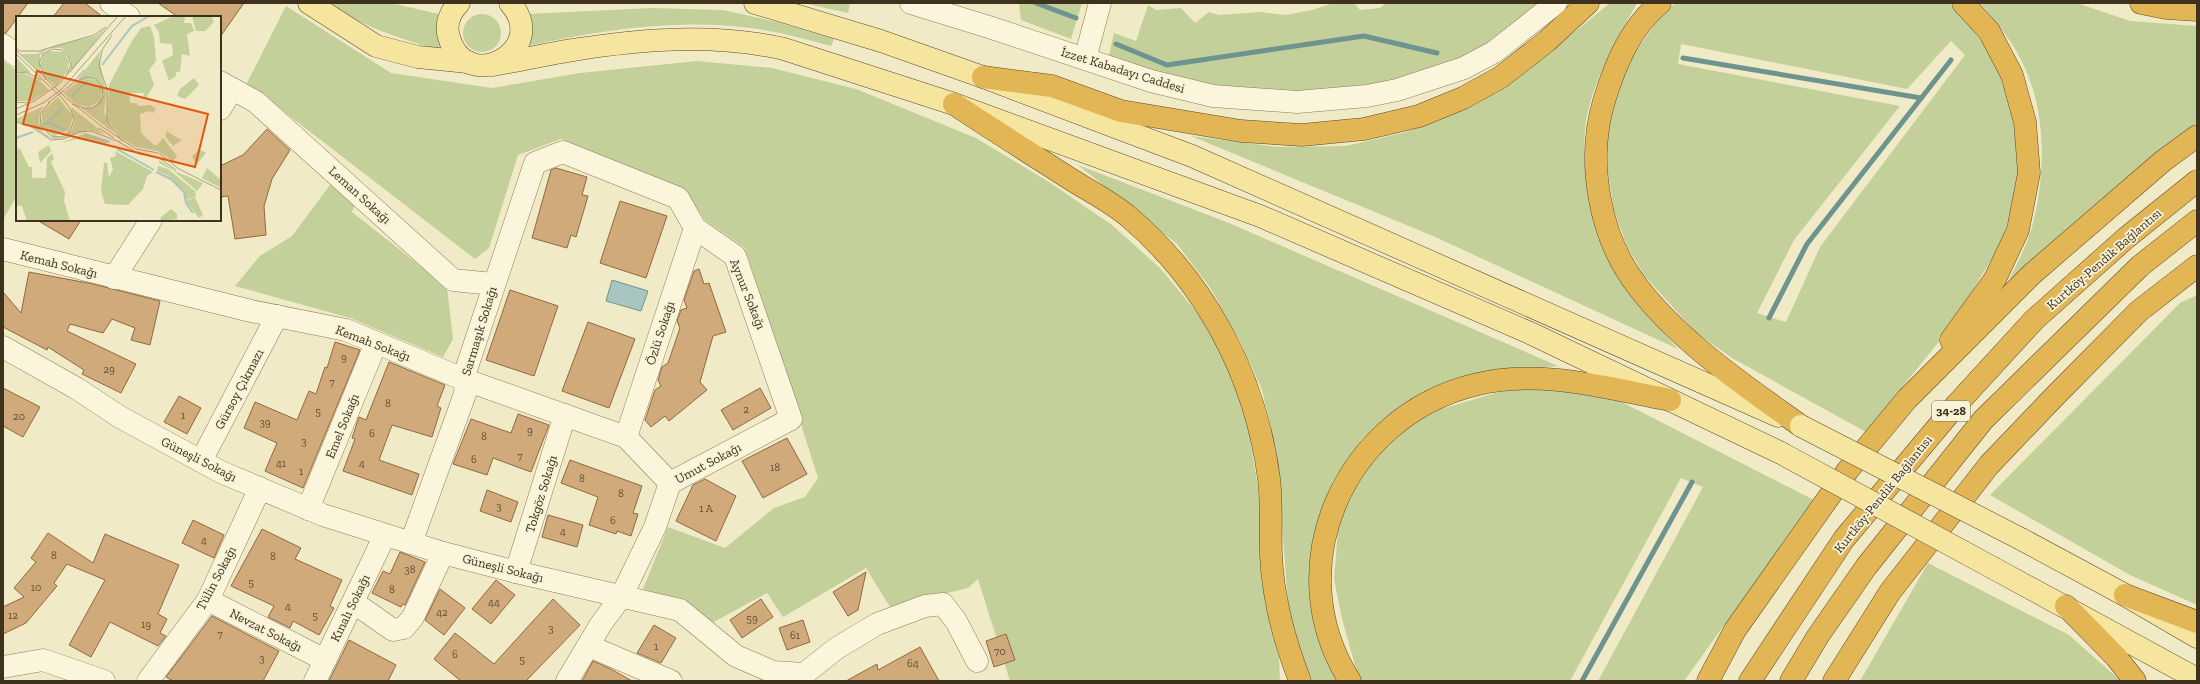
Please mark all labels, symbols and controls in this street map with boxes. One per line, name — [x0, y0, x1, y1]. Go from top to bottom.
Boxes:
inset map — [16, 16, 221, 221]
street label: İzzet Kabadayı Caddesi — [1059, 44, 1187, 96]
street label: Leman Sokağı — [326, 163, 394, 227]
street label: Kurtköy-Pendik Bağlantısı — [2044, 205, 2165, 313]
street label: Kemah Sokağı — [19, 247, 100, 281]
street label: Aynur Sokağı — [727, 257, 769, 332]
street label: Sarmaşık Sokağı — [458, 284, 500, 377]
street label: Özlü Sokağı — [643, 299, 678, 367]
street label: Kemah Sokağı — [333, 322, 413, 364]
street label: Gürsoy Çıkmazı — [211, 346, 267, 432]
house number: 9 — [341, 351, 347, 364]
house number: 29 — [103, 363, 115, 376]
house number: 7 — [329, 376, 335, 389]
street label: Emel Sokağı — [322, 391, 362, 461]
house number: 8 — [385, 397, 391, 410]
road number: 34-28 — [1932, 401, 1970, 421]
house number: 2 — [743, 403, 749, 416]
house number: 5 — [315, 405, 321, 418]
house number: 1 — [181, 409, 186, 422]
house number: 20 — [13, 410, 25, 423]
house number: 39 — [259, 416, 271, 429]
house number: 9 — [527, 424, 533, 437]
house number: 6 — [369, 427, 375, 440]
house number: 8 — [481, 430, 487, 443]
street label: Kurtköy-Pendik Bağlantısı — [1831, 432, 1935, 556]
street label: Güneşli Sokağı — [159, 433, 240, 485]
house number: 3 — [301, 435, 307, 448]
street label: Umut Sokağı — [672, 439, 744, 487]
house number: 7 — [517, 450, 523, 463]
house number: 6 — [471, 453, 477, 466]
street label: Tokgöz Sokağı — [522, 453, 560, 535]
house number: 41 — [276, 457, 287, 470]
house number: 4 — [359, 457, 365, 470]
house number: 18 — [770, 461, 780, 474]
house number: 1 — [299, 465, 304, 478]
house number: 8 — [579, 472, 585, 485]
house number: 8 — [618, 487, 624, 500]
house number: 3 — [496, 500, 502, 513]
house number: 1 A — [699, 502, 714, 515]
house number: 6 — [610, 514, 616, 527]
house number: 4 — [560, 525, 566, 538]
house number: 4 — [201, 534, 207, 547]
street label: Tülin Sokağı — [193, 543, 239, 613]
house number: 8 — [51, 549, 57, 562]
house number: 8 — [270, 550, 276, 563]
street label: Güneşli Sokağı — [461, 551, 545, 585]
house number: 38 — [404, 563, 416, 576]
street label: Kınalı Sokağı — [327, 572, 373, 644]
house number: 5 — [248, 576, 254, 589]
house number: 10 — [31, 581, 41, 594]
house number: 8 — [389, 583, 395, 596]
house number: 44 — [488, 596, 500, 609]
house number: 4 — [285, 600, 291, 613]
street label: Nevzat Sokağı — [227, 605, 305, 655]
house number: 42 — [436, 606, 448, 619]
house number: 12 — [8, 609, 18, 622]
house number: 5 — [312, 609, 318, 622]
house number: 59 — [746, 612, 758, 625]
house number: 19 — [141, 618, 151, 631]
house number: 3 — [548, 622, 554, 635]
house number: 7 — [217, 628, 223, 641]
house number: 61 — [790, 629, 801, 642]
house number: 1 — [654, 640, 659, 653]
house number: 70 — [994, 645, 1006, 658]
house number: 6 — [452, 648, 458, 661]
house number: 3 — [259, 652, 265, 665]
house number: 5 — [519, 653, 525, 666]
house number: 64 — [907, 657, 919, 670]

